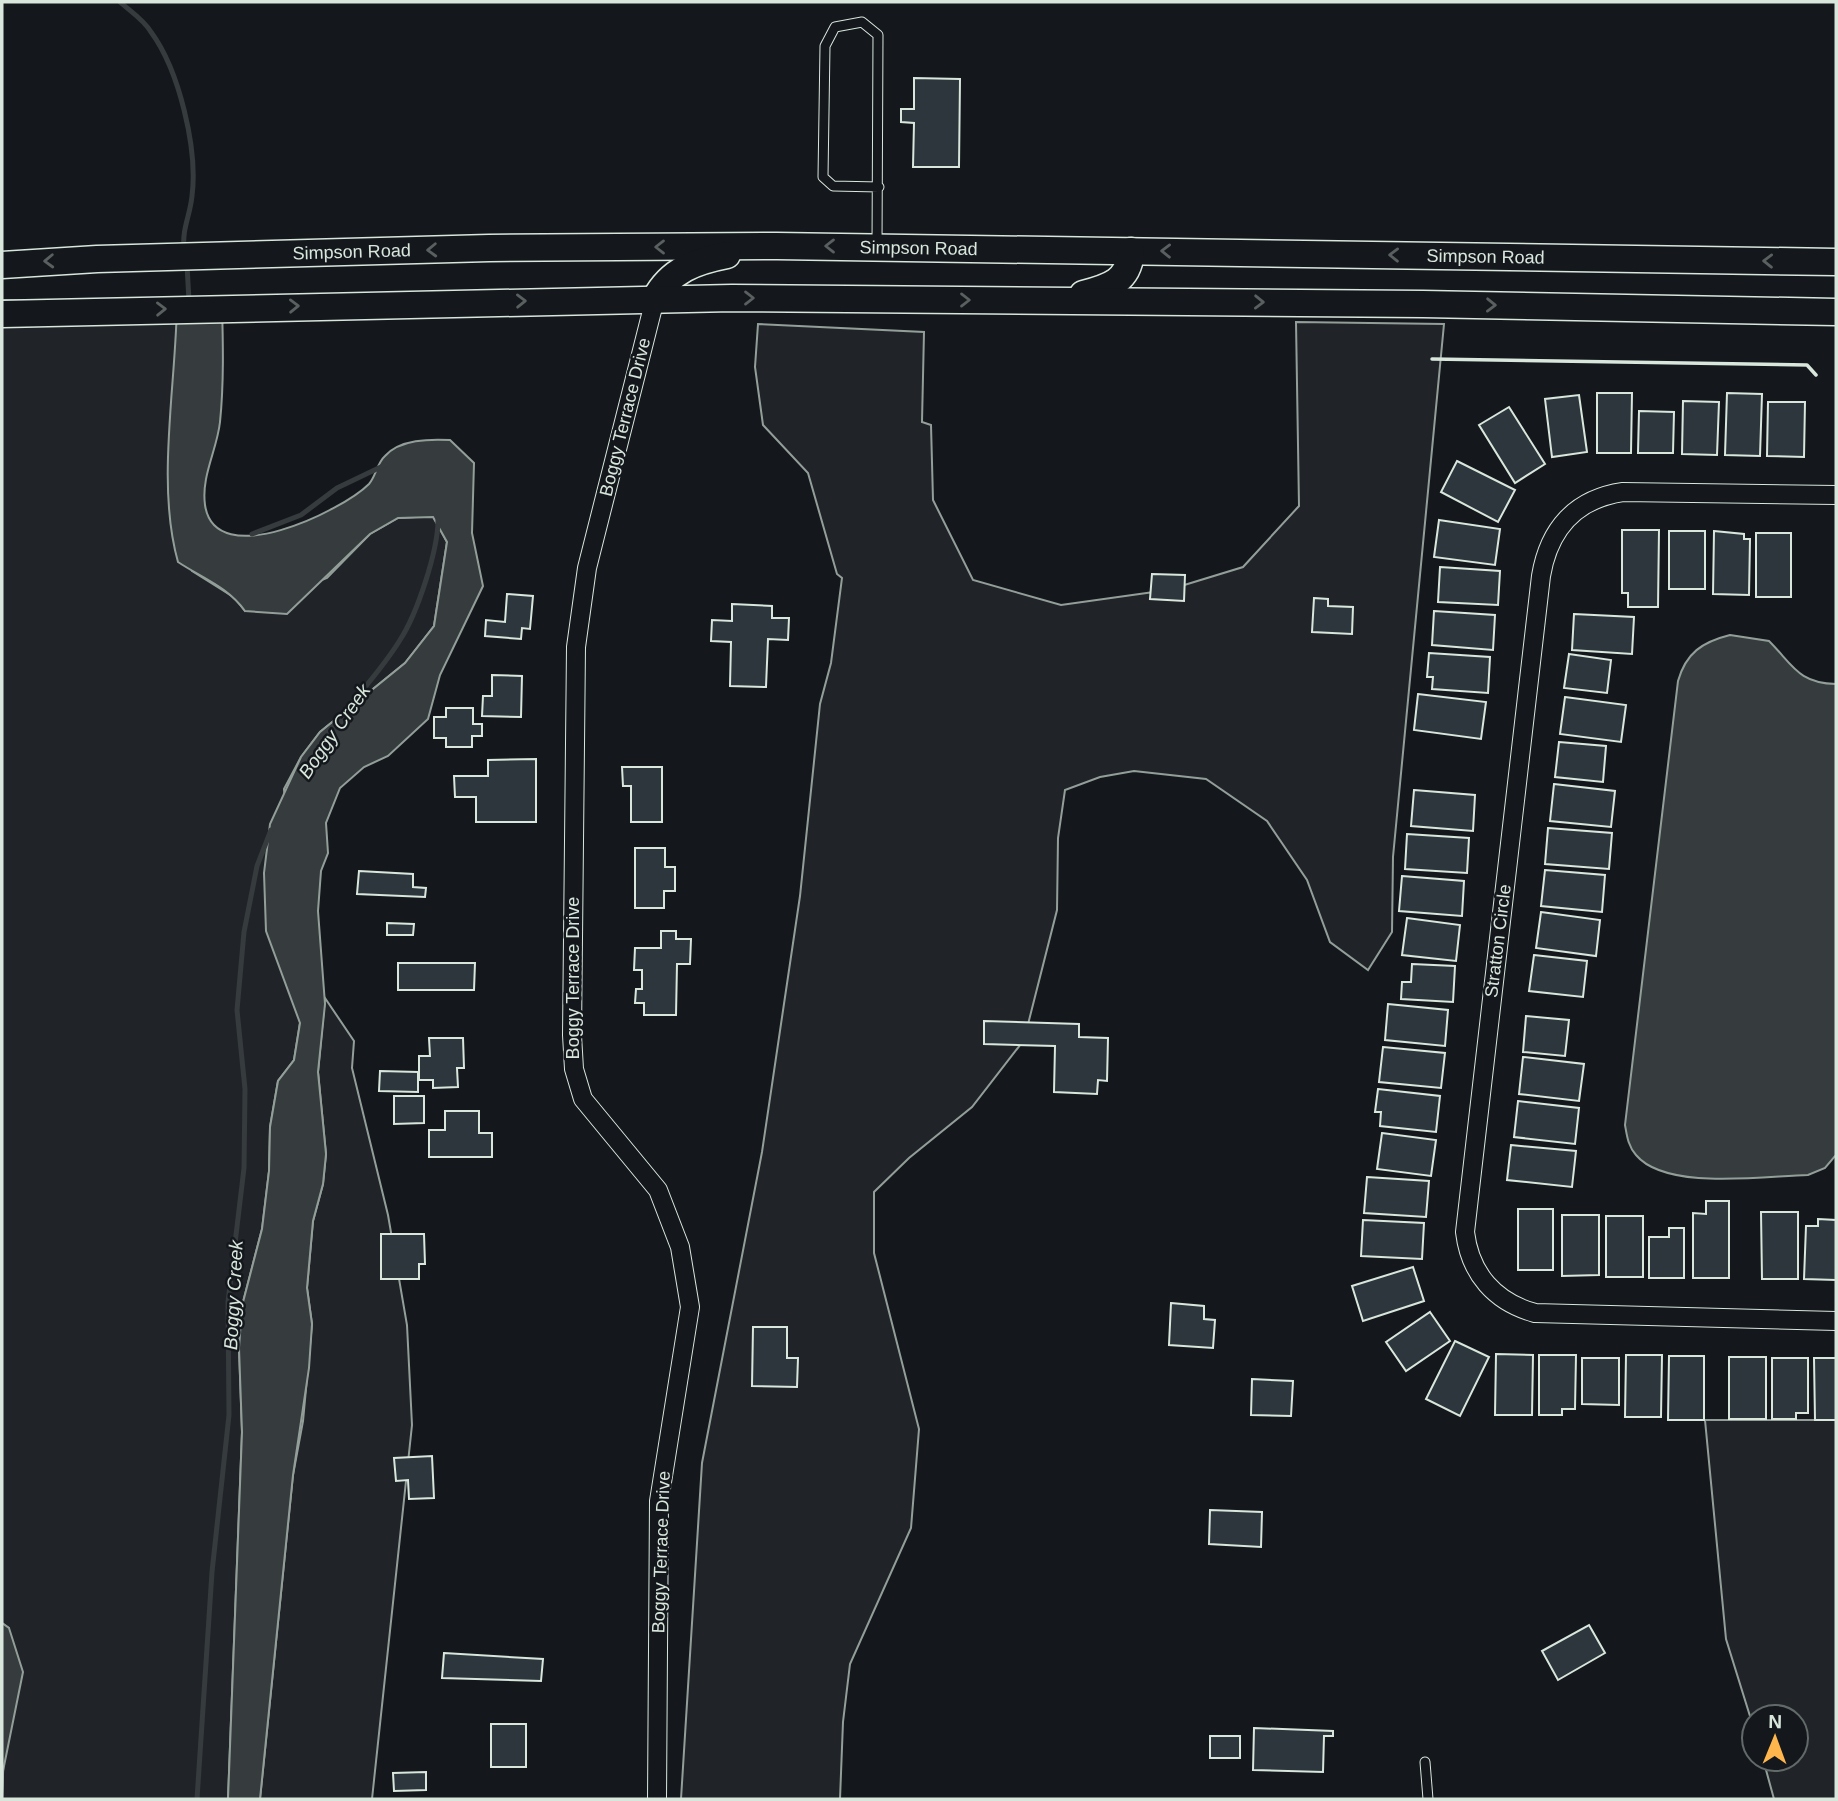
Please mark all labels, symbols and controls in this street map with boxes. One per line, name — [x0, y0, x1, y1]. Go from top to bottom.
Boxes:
street label: Simpson Road — [859, 237, 978, 259]
one-way arrow — [824, 238, 835, 254]
one-way arrow — [654, 239, 665, 255]
street label: Simpson Road — [292, 240, 411, 264]
one-way arrow — [427, 242, 437, 258]
one-way arrow — [1160, 244, 1171, 259]
street label: Simpson Road — [1426, 246, 1545, 268]
one-way arrow — [1388, 247, 1398, 263]
one-way arrow — [44, 253, 55, 268]
one-way arrow — [1762, 253, 1773, 269]
one-way arrow — [744, 290, 755, 306]
one-way arrow — [960, 292, 971, 308]
one-way arrow — [517, 293, 527, 309]
one-way arrow — [1254, 294, 1265, 310]
one-way arrow — [1486, 297, 1497, 313]
one-way arrow — [289, 298, 300, 314]
one-way arrow — [156, 301, 167, 316]
street label: Boggy Terrace Drive — [596, 336, 654, 498]
water label: Boggy Creek — [294, 679, 375, 782]
street label: Stratton Circle — [1481, 883, 1515, 999]
street label: Boggy Terrace Drive — [563, 897, 583, 1059]
water label: Boggy Creek — [220, 1238, 247, 1350]
street label: Boggy Terrace Drive — [648, 1470, 674, 1634]
north arrow — [1740, 1703, 1810, 1773]
text: N — [1768, 1711, 1782, 1732]

